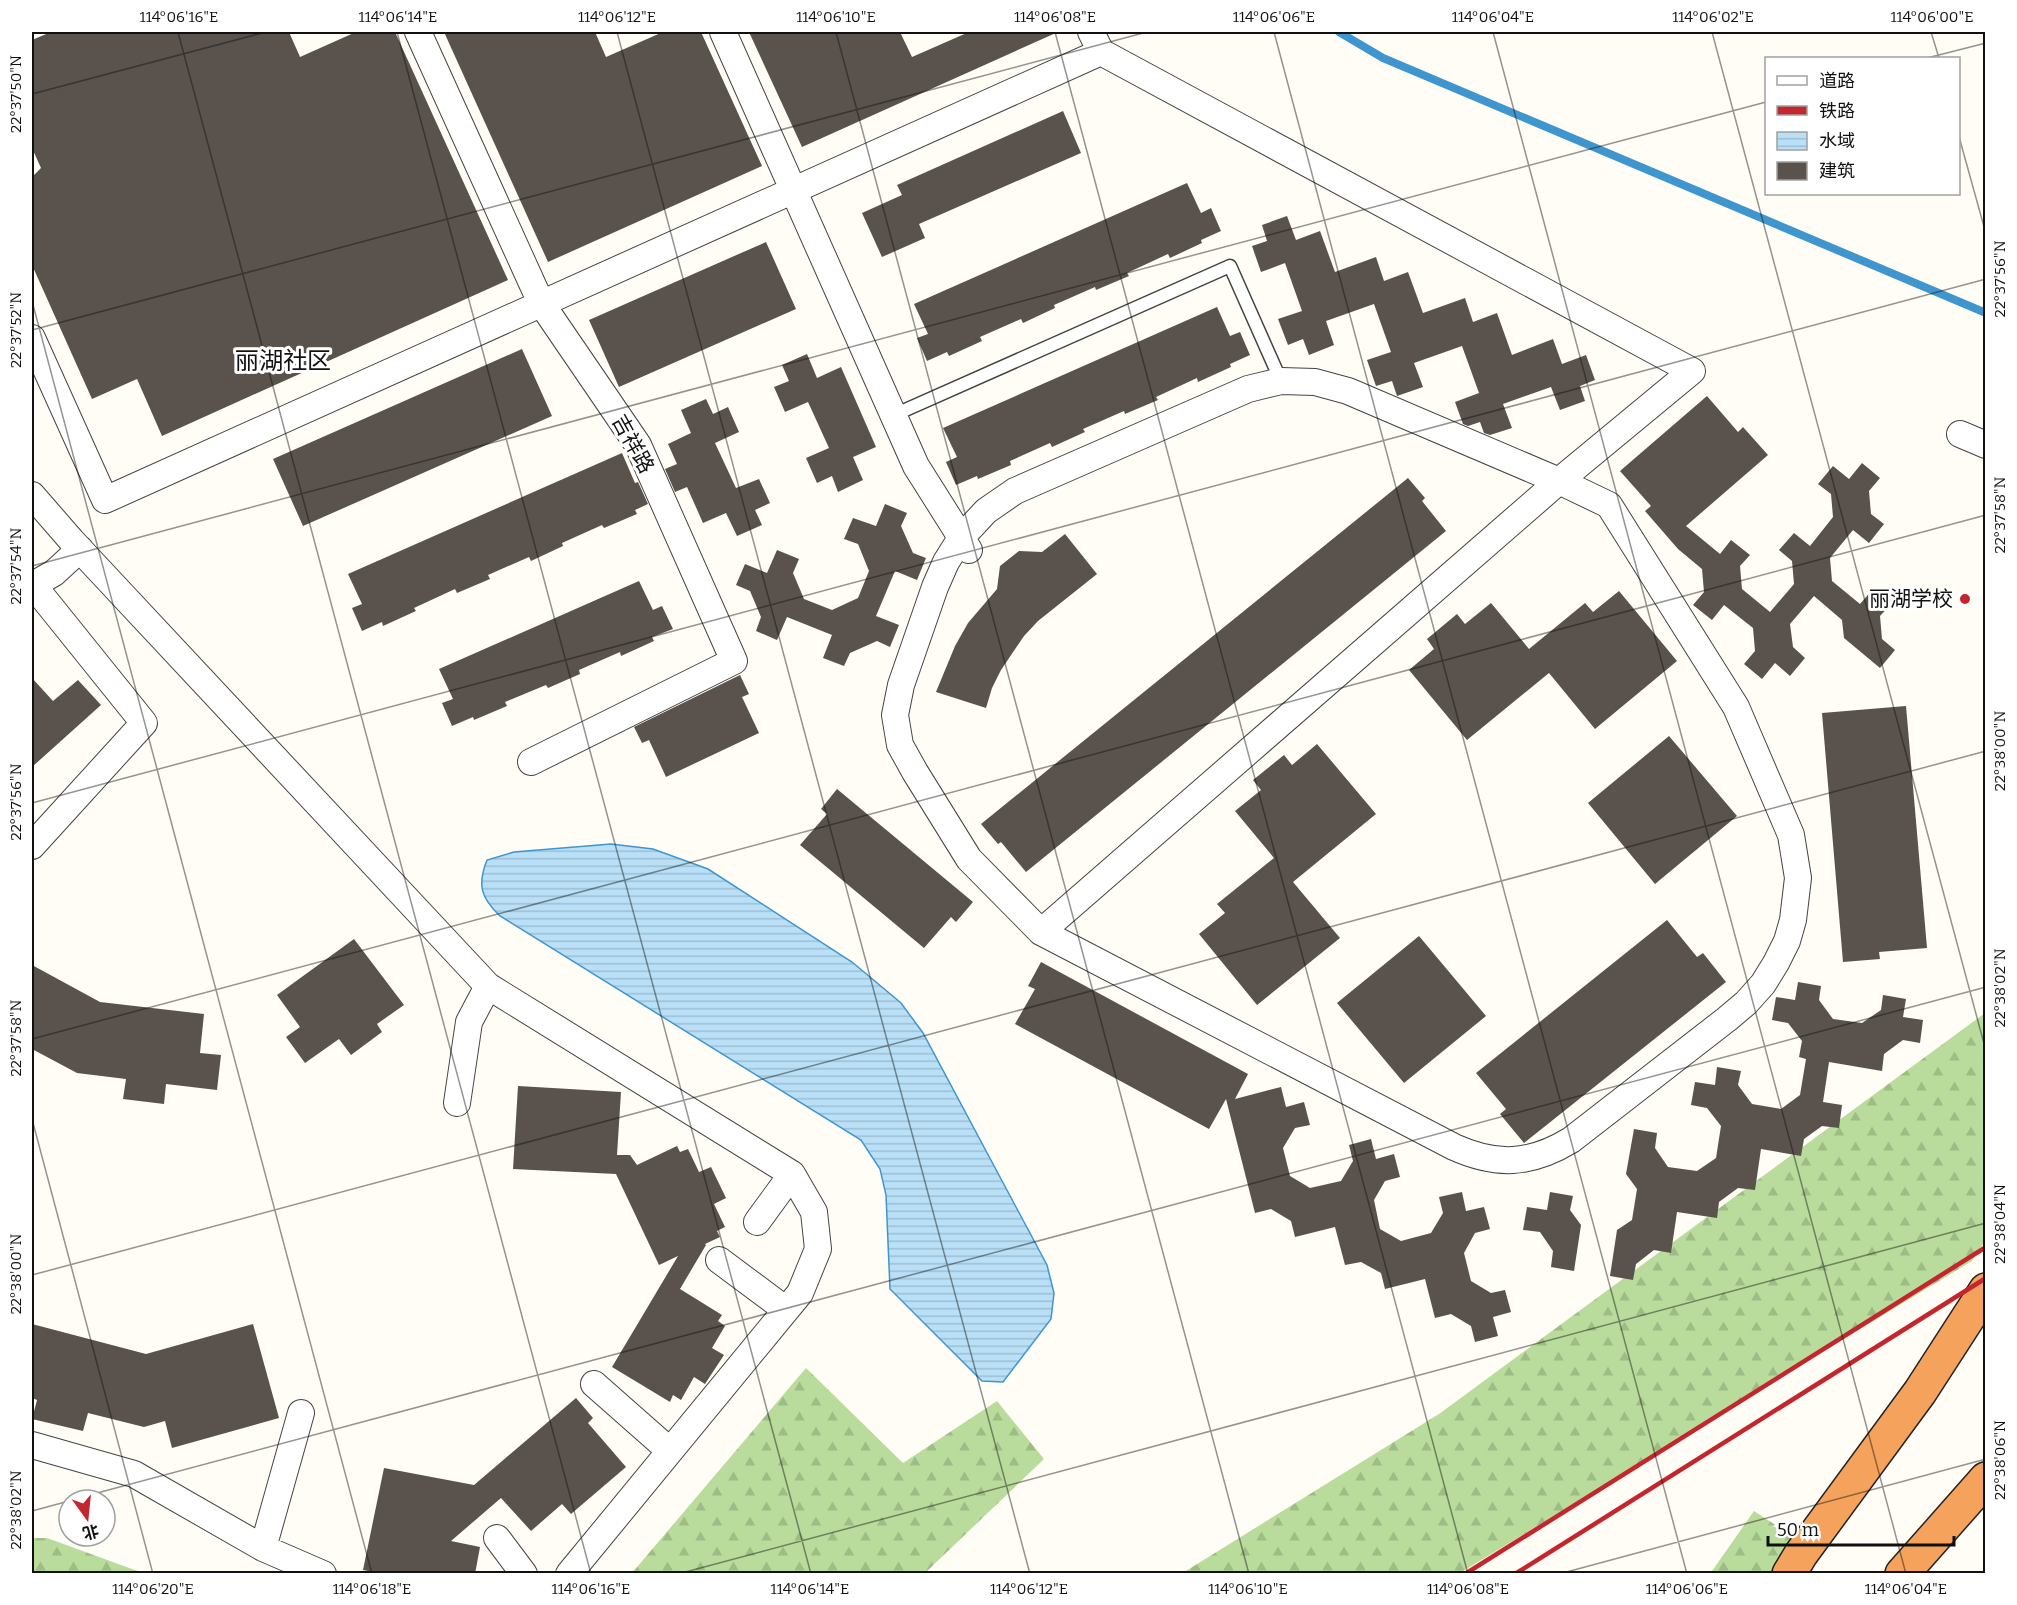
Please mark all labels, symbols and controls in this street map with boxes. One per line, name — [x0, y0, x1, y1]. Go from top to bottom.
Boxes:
text: 114°06'16"E — [140, 8, 218, 26]
text: 114°06'14"E — [359, 8, 437, 26]
text: 114°06'12"E — [578, 8, 656, 26]
text: 114°06'10"E — [796, 8, 876, 26]
text: 114°06'08"E — [1014, 8, 1096, 26]
text: 114°06'06"E — [1233, 8, 1315, 26]
text: 114°06'04"E — [1452, 8, 1534, 26]
text: 114°06'02"E — [1672, 8, 1754, 26]
text: 114°06'00"E — [1890, 8, 1974, 26]
text: 22°37'50"N — [7, 55, 25, 133]
legend — [1765, 57, 1960, 195]
text: 道路 — [1819, 70, 1855, 92]
text: 铁路 — [1819, 100, 1855, 122]
text: 水域 — [1819, 130, 1855, 152]
text: 建筑 — [1819, 160, 1855, 182]
text: 22°37'56"N — [1991, 240, 2009, 318]
text: 22°37'52"N — [7, 292, 25, 368]
district label: 丽湖社区 — [235, 347, 331, 375]
street label: 吉祥路 — [606, 410, 660, 478]
text: 22°37'58"N — [1991, 476, 2009, 553]
text: 22°37'54"N — [7, 527, 25, 605]
place label: 丽湖学校 — [1869, 586, 1953, 612]
marker: 丽湖学校 — [1958, 592, 1972, 606]
text: 22°38'00"N — [1991, 711, 2009, 791]
text: 22°37'56"N — [7, 763, 25, 841]
text: 22°38'02"N — [1991, 948, 2009, 1028]
text: 22°37'58"N — [7, 999, 25, 1076]
text: 22°38'04"N — [1991, 1184, 2009, 1264]
text: 22°38'00"N — [7, 1234, 25, 1314]
text: 22°38'06"N — [1991, 1420, 2009, 1500]
text: 22°38'02"N — [7, 1470, 25, 1550]
north arrow — [57, 1488, 117, 1548]
scale bar — [1768, 1509, 1954, 1547]
text: 50 m — [1777, 1519, 1819, 1541]
text: 北 — [81, 1521, 101, 1543]
text: 114°06'20"E — [112, 1580, 194, 1598]
text: 114°06'18"E — [333, 1580, 411, 1598]
text: 114°06'16"E — [552, 1580, 630, 1598]
text: 114°06'14"E — [771, 1580, 849, 1598]
text: 114°06'12"E — [990, 1580, 1068, 1598]
text: 114°06'10"E — [1208, 1580, 1288, 1598]
text: 114°06'08"E — [1427, 1580, 1509, 1598]
text: 114°06'06"E — [1646, 1580, 1728, 1598]
text: 114°06'04"E — [1865, 1580, 1947, 1598]

